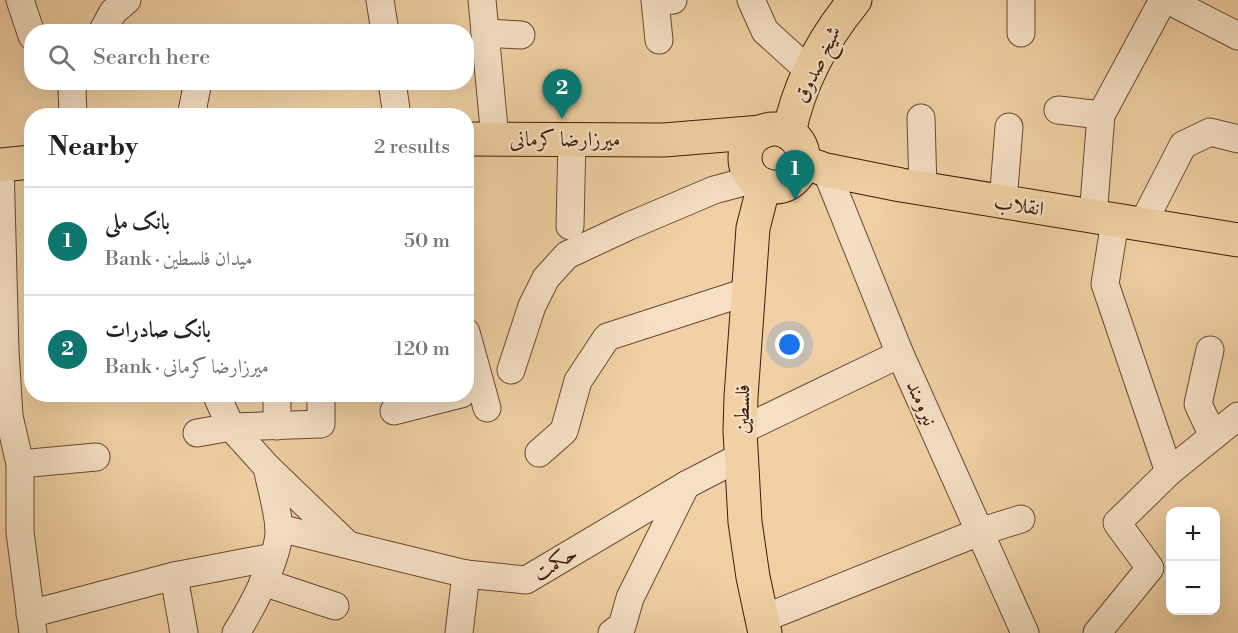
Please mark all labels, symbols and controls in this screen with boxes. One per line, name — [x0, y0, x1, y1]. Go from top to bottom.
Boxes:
street label: شیخ صدوق — [788, 22, 852, 109]
search box — [24, 24, 474, 90]
icon: search — [45, 41, 78, 74]
text: Search here — [93, 44, 210, 71]
pin: 2 — [542, 70, 582, 119]
street label: میرزارضا کرمانی — [510, 127, 620, 153]
text: Nearby — [48, 131, 138, 163]
text: 2 results — [374, 135, 450, 160]
pin: 1 — [776, 150, 814, 200]
street label: انقلاب — [992, 189, 1046, 223]
text: بانک ملی — [105, 209, 170, 236]
text: 1 — [63, 229, 72, 254]
text: 50 m — [404, 229, 450, 254]
text: Bank · میدان فلسطین — [105, 247, 253, 272]
text: بانک صادرات — [105, 317, 211, 344]
your location — [775, 330, 804, 359]
text: 2 — [61, 337, 74, 362]
text: 120 m — [395, 337, 450, 362]
text: Bank · میرزارضا کرمانی — [105, 355, 269, 380]
street label: نیرومند — [900, 377, 943, 430]
street label: فلسطین — [730, 384, 756, 434]
map controls — [1166, 507, 1220, 615]
button: + — [1166, 507, 1220, 561]
street label: حکمت — [528, 540, 583, 587]
button: − — [1166, 561, 1220, 615]

